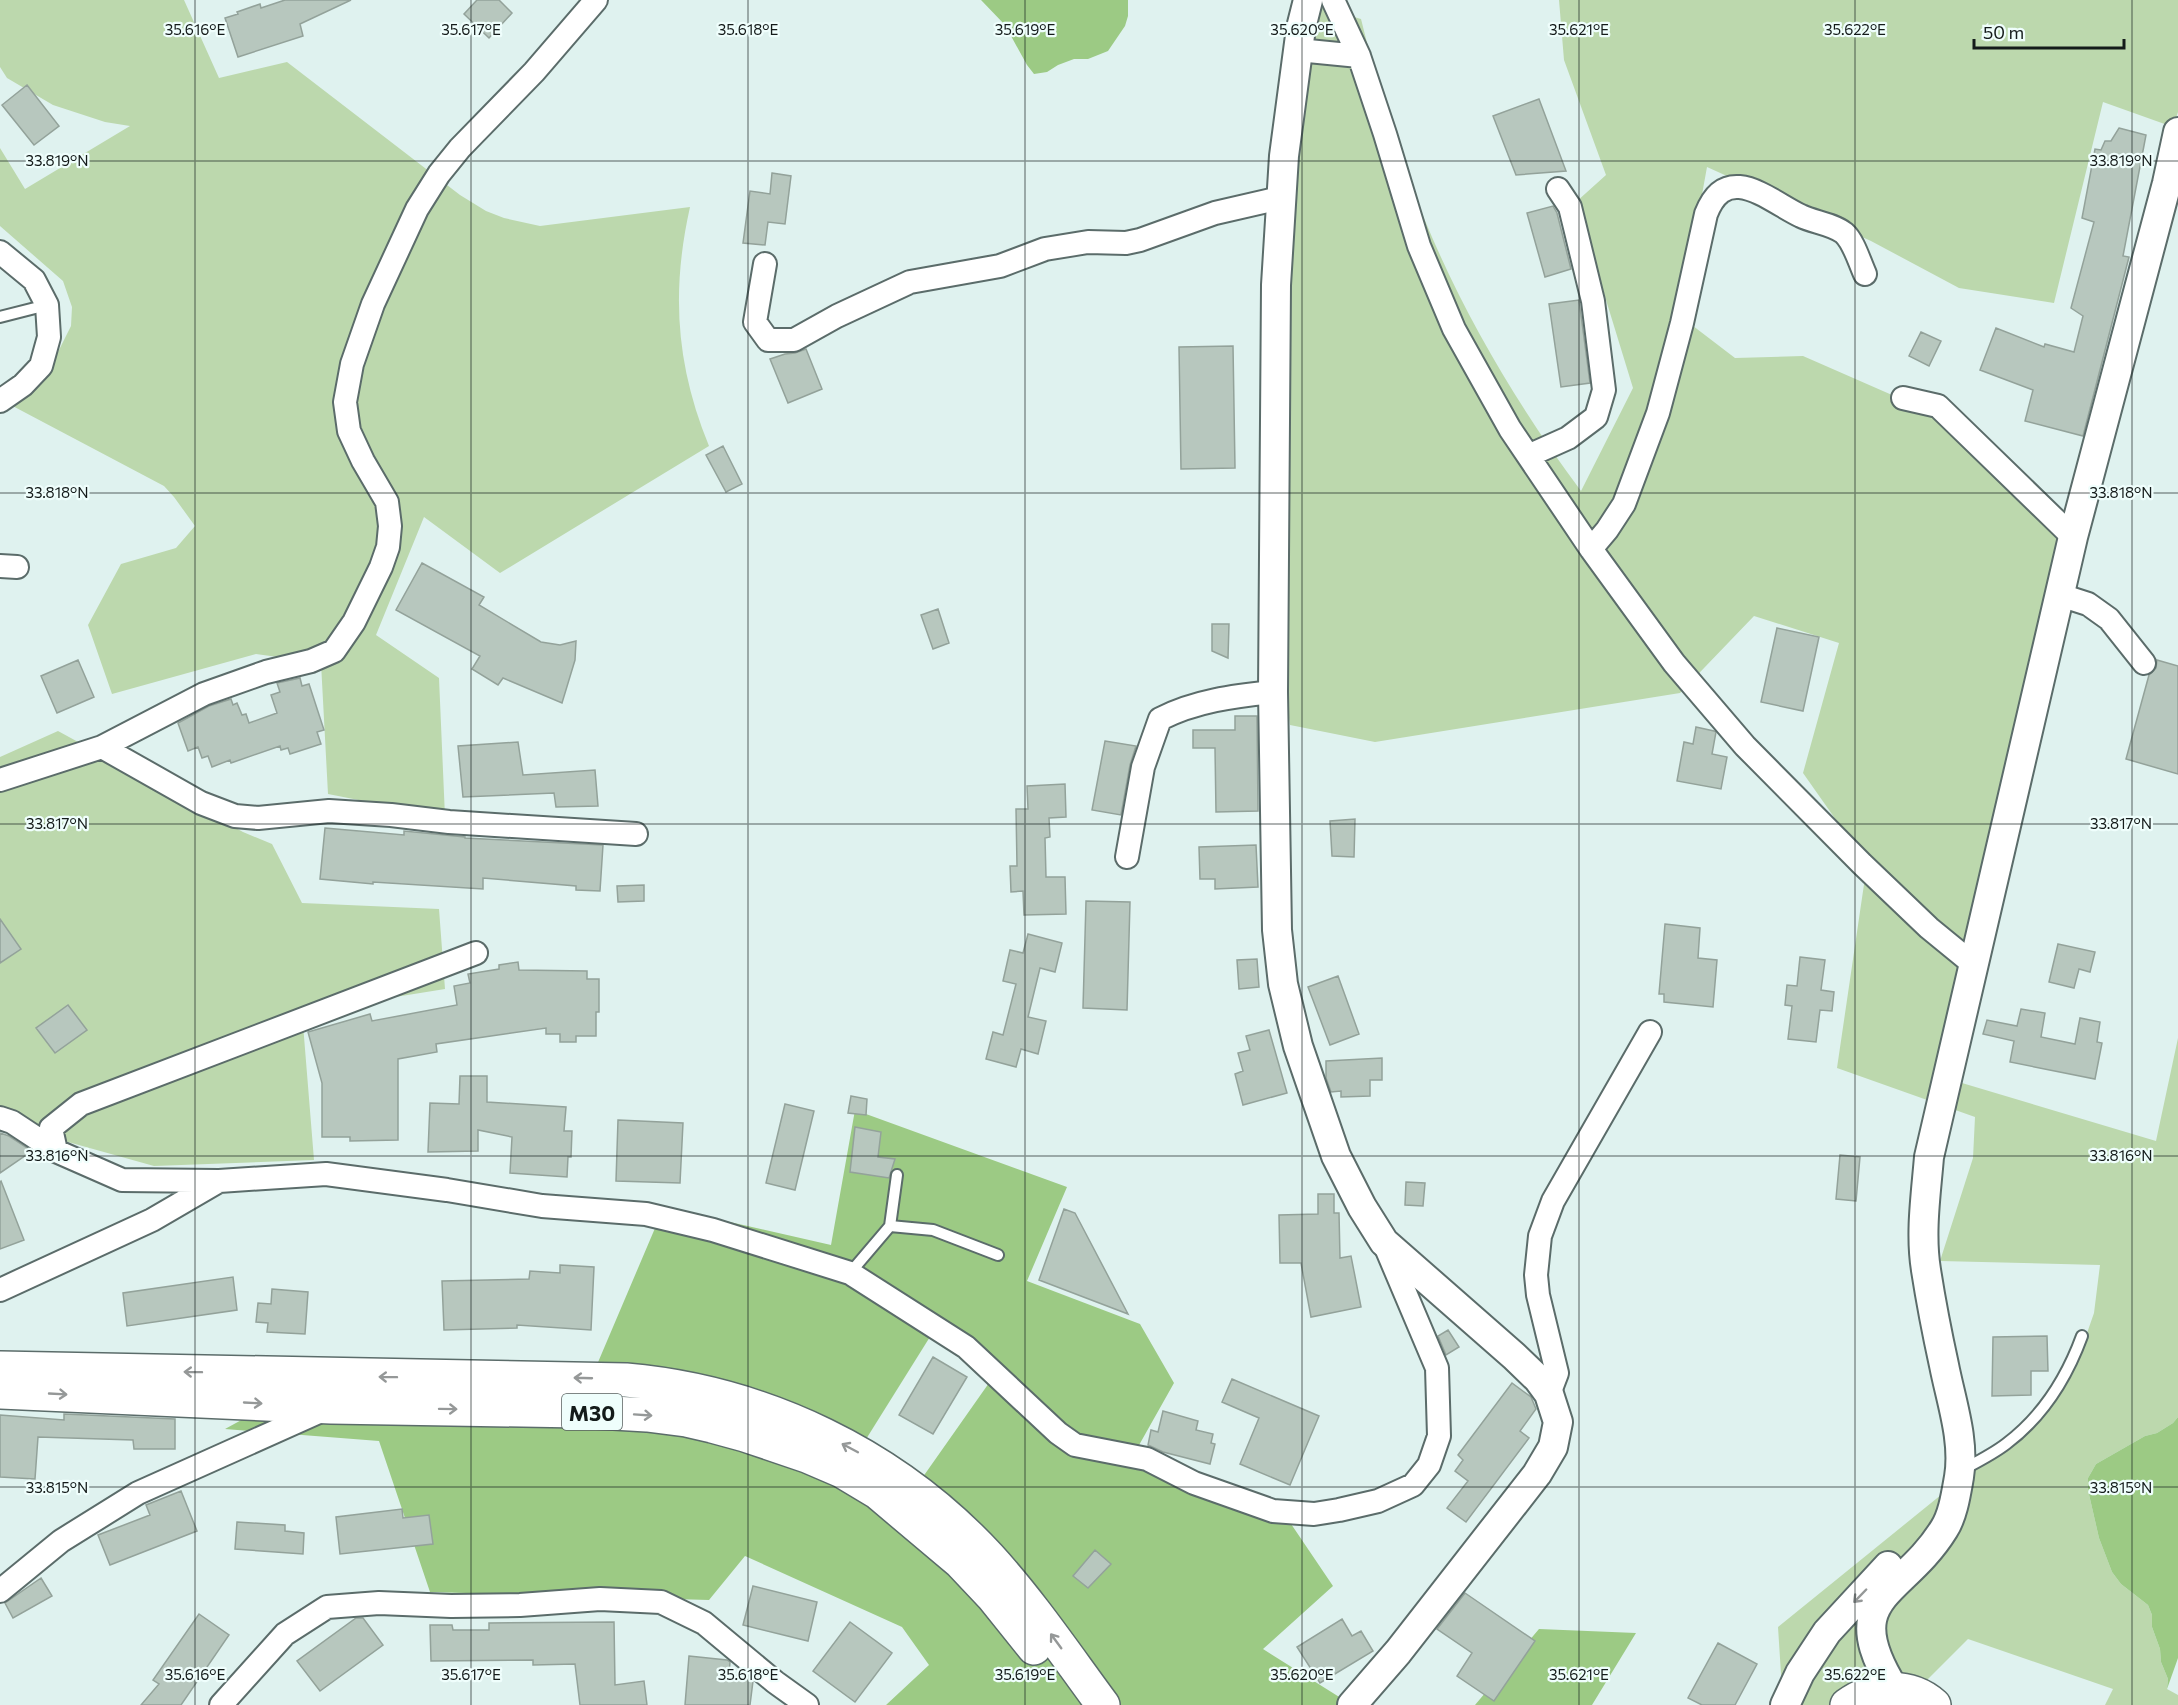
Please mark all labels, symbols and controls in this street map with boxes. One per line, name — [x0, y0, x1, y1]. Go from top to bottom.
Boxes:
scale bar — [1974, 12, 2124, 50]
text: 35.616°E — [165, 20, 225, 38]
text: 35.617°E — [441, 20, 501, 38]
text: 35.618°E — [718, 20, 778, 38]
text: 35.619°E — [995, 20, 1055, 38]
text: 35.620°E — [1270, 20, 1334, 38]
text: 35.621°E — [1549, 20, 1609, 38]
text: 35.622°E — [1824, 20, 1886, 38]
text: 50 m — [1983, 21, 2024, 43]
text: 33.819°N — [25, 151, 89, 169]
text: 33.819°N — [2089, 151, 2153, 169]
text: 33.818°N — [25, 483, 89, 501]
text: 33.818°N — [2089, 483, 2153, 501]
text: 33.817°N — [26, 814, 88, 832]
text: 33.817°N — [2090, 814, 2152, 832]
text: 33.816°N — [25, 1146, 89, 1164]
text: 33.816°N — [2089, 1146, 2153, 1164]
one-way arrow — [183, 1366, 203, 1378]
one-way arrow — [378, 1371, 398, 1382]
one-way arrow — [573, 1373, 593, 1384]
one-way arrow — [48, 1389, 68, 1400]
road number: M30 — [562, 1394, 622, 1430]
one-way arrow — [243, 1398, 263, 1409]
one-way arrow — [438, 1403, 458, 1415]
one-way arrow — [632, 1410, 652, 1421]
one-way arrow — [842, 1442, 859, 1454]
text: 33.815°N — [26, 1478, 88, 1496]
text: 33.815°N — [2090, 1478, 2152, 1496]
one-way arrow — [1852, 1588, 1867, 1603]
one-way arrow — [1050, 1633, 1062, 1649]
text: 35.616°E — [165, 1665, 225, 1683]
text: 35.617°E — [441, 1665, 501, 1683]
text: 35.618°E — [718, 1665, 778, 1683]
text: 35.619°E — [995, 1665, 1055, 1683]
text: 35.620°E — [1270, 1665, 1334, 1683]
text: 35.621°E — [1549, 1665, 1609, 1683]
text: 35.622°E — [1824, 1665, 1886, 1683]

